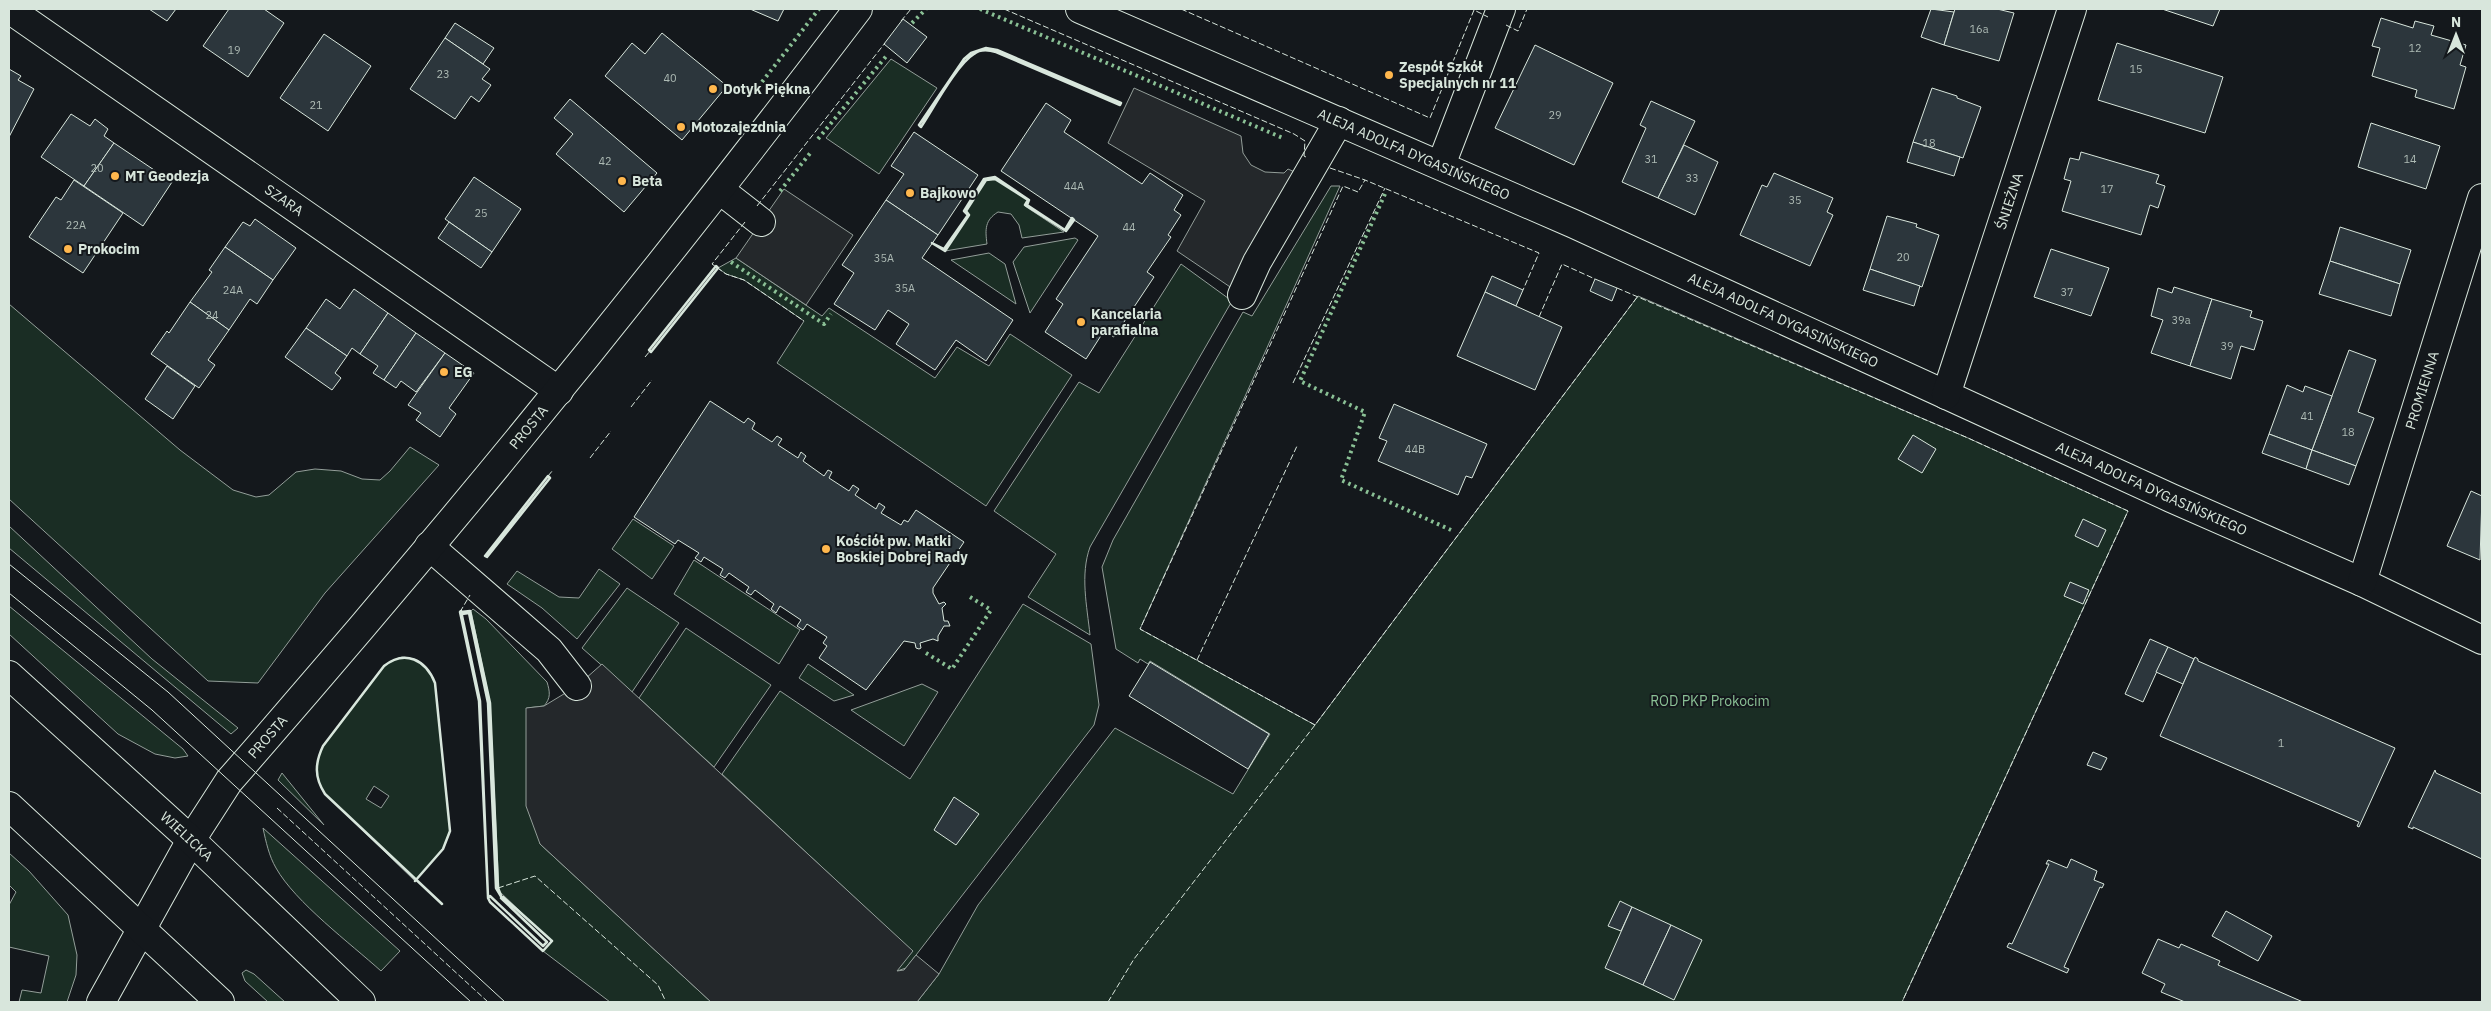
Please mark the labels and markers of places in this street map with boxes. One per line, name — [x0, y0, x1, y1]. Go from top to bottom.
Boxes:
place label: Zespół Szkół Specjalnych nr 11 — [1399, 58, 1517, 92]
marker: Zespół Szkół Specjalnych nr 11 — [1383, 69, 1395, 81]
place label: Dotyk Piękna — [723, 80, 810, 98]
marker: Dotyk Piękna — [707, 83, 719, 95]
place label: Motozajezdnia — [691, 118, 786, 136]
marker: Motozajezdnia — [675, 121, 687, 133]
place label: MT Geodezja — [125, 167, 209, 185]
marker: MT Geodezja — [109, 170, 121, 182]
place label: Beta — [632, 172, 663, 190]
marker: Beta — [616, 175, 628, 187]
place label: Bajkowo — [920, 184, 976, 202]
marker: Bajkowo — [904, 187, 916, 199]
place label: Prokocim — [78, 240, 140, 258]
marker: Prokocim — [62, 243, 74, 255]
place label: Kancelaria parafialna — [1091, 305, 1162, 339]
marker: Kancelaria parafialna — [1075, 316, 1087, 328]
place label: EG — [454, 363, 473, 381]
marker: EG — [438, 366, 450, 378]
place label: Kościół pw. Matki Boskiej Dobrej Rady — [836, 532, 968, 566]
marker: Kościół pw. Matki Boskiej Dobrej Rady — [820, 543, 832, 555]

